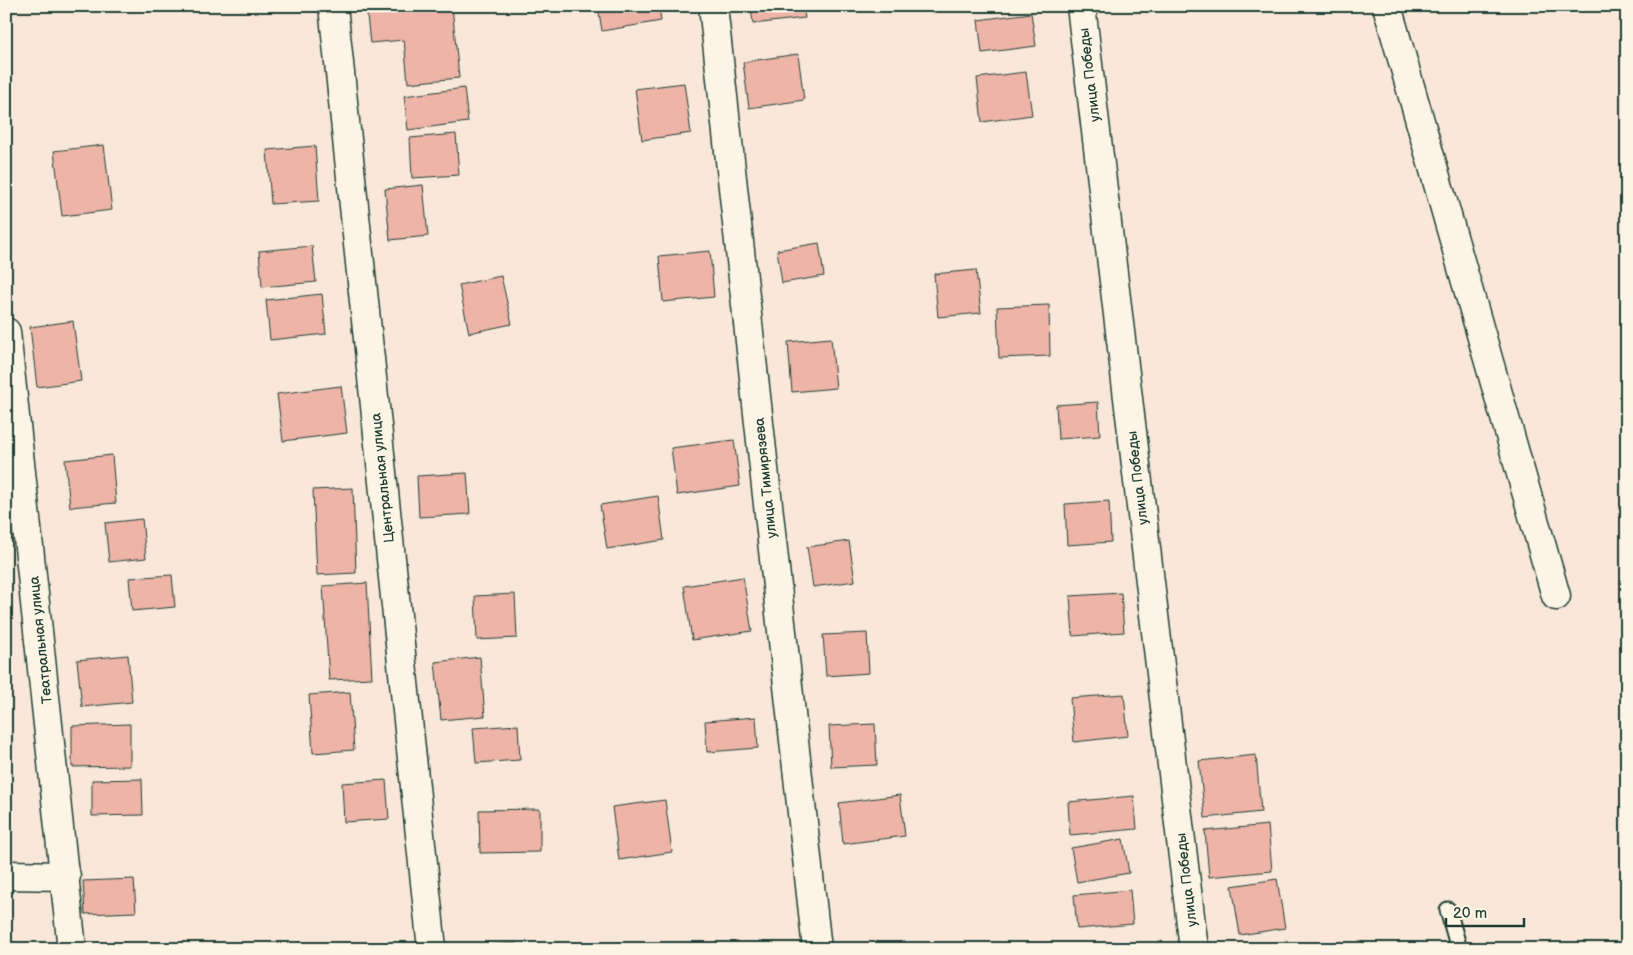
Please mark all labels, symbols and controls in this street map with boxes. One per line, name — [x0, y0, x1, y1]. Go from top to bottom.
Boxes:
street label: улица Победы — [1075, 27, 1104, 123]
street label: Центральная улица — [367, 411, 398, 544]
street label: улица Тимирязева — [751, 416, 780, 539]
street label: улица Победы — [1123, 430, 1152, 526]
street label: Театральная улица — [25, 575, 56, 705]
street label: улица Победы — [1172, 832, 1201, 928]
scale bar — [1446, 895, 1523, 927]
text: 20 m — [1453, 904, 1487, 923]

